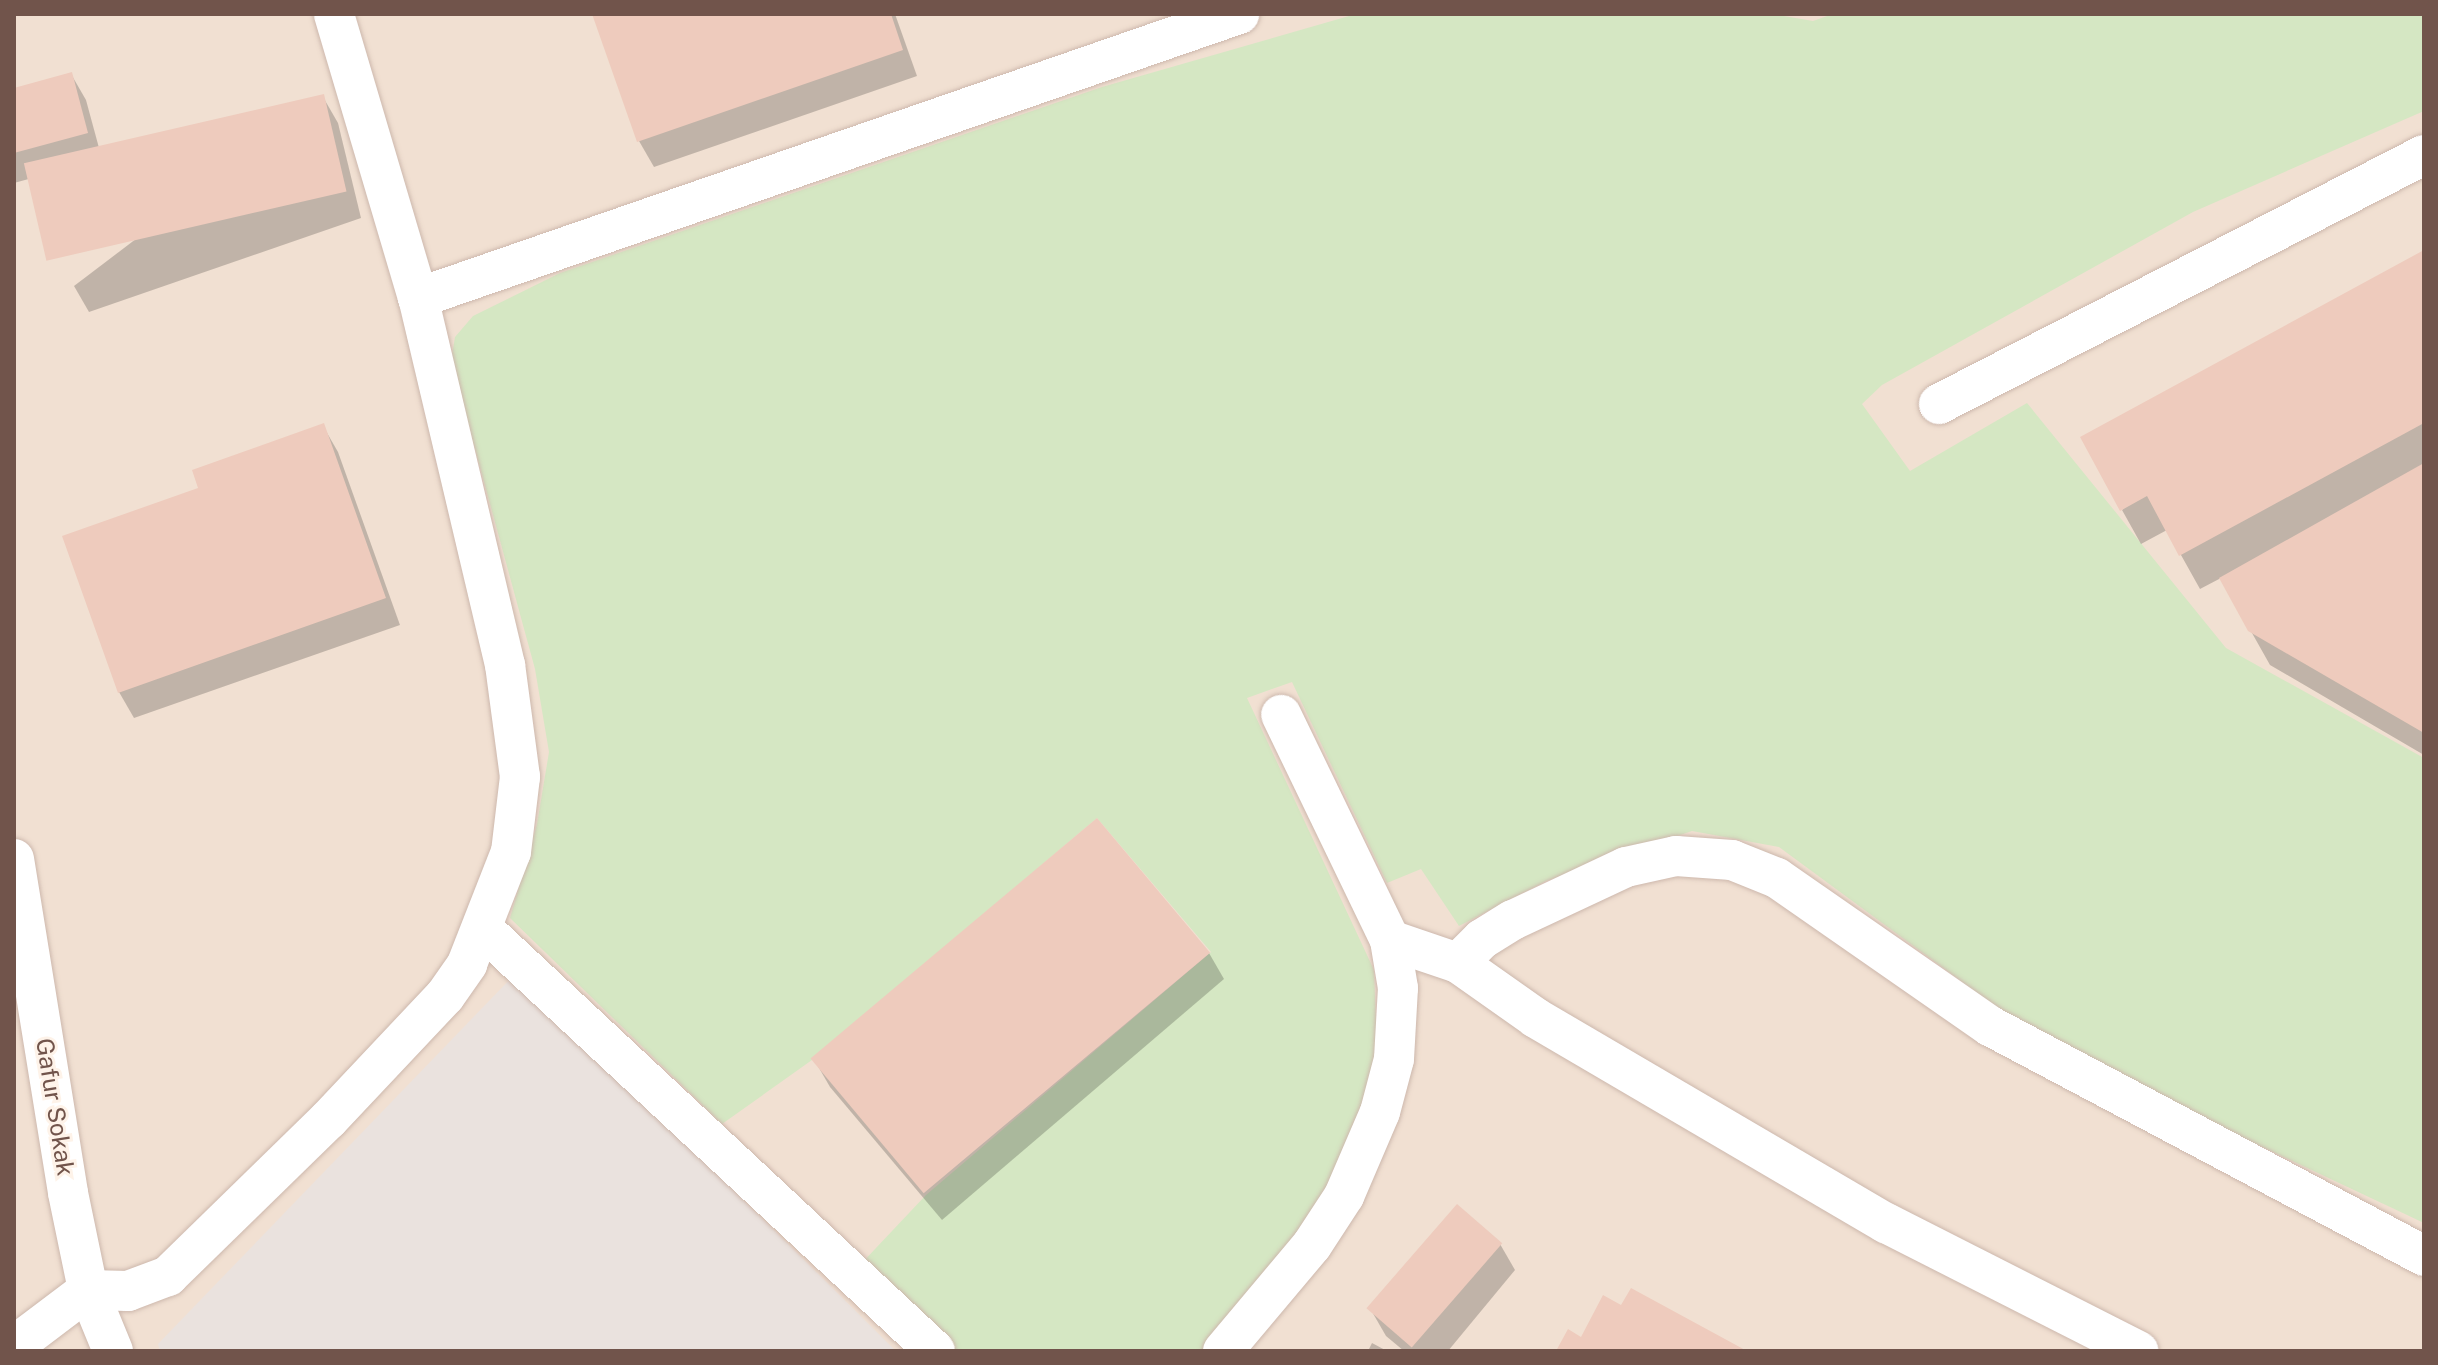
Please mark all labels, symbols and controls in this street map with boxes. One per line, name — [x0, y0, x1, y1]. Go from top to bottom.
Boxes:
street label: Gafur Sokak — [30, 1036, 80, 1178]

